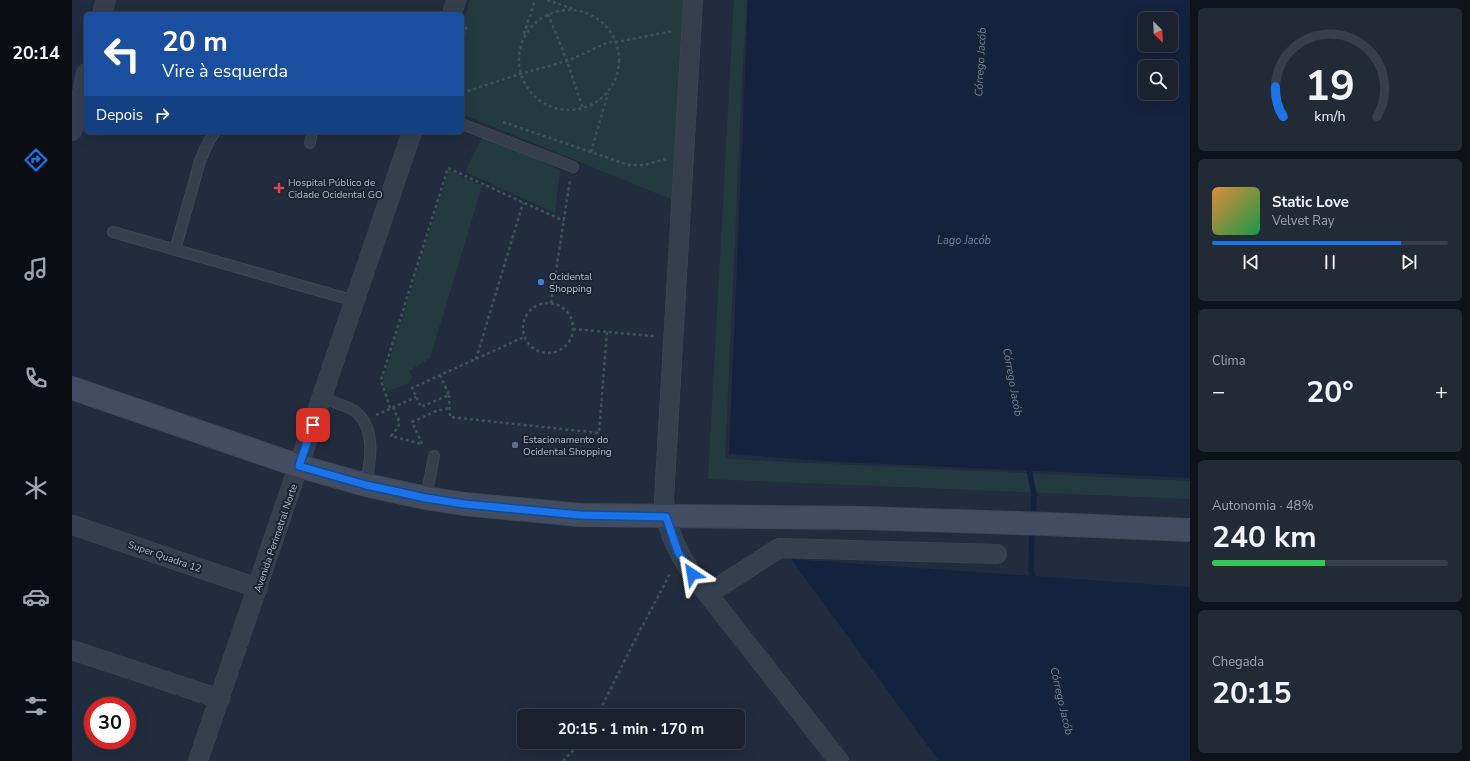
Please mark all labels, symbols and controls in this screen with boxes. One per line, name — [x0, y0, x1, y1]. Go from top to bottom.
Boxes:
north arrow — [1138, 12, 1178, 52]
map controls — [1138, 12, 1178, 100]
text: 20 m — [162, 23, 228, 61]
water label: Córrego Jacób — [971, 27, 990, 97]
icon: left — [96, 28, 148, 80]
text: 20:14 — [12, 41, 60, 65]
text: 19 — [1305, 58, 1355, 115]
text: Vire à esquerda — [162, 59, 288, 83]
button: search — [1138, 60, 1178, 100]
icon: right — [151, 104, 173, 126]
text: Depois — [96, 105, 143, 125]
text: km/h — [1314, 107, 1346, 126]
icon: directions — [22, 146, 50, 174]
place label: Hospital Público de Cidade Ocidental GO — [288, 176, 383, 202]
marker: Hospital Público de Cidade Ocidental GO — [273, 182, 285, 194]
text: Static Love — [1272, 192, 1349, 212]
text: Velvet Ray — [1272, 212, 1334, 230]
water label: Lago Jacób — [937, 233, 991, 248]
icon: previous — [1240, 251, 1262, 273]
icon: pause — [1319, 251, 1341, 273]
icon: next — [1398, 251, 1420, 273]
icon: music — [22, 255, 50, 283]
place label: Ocidental Shopping — [549, 270, 592, 296]
marker: Ocidental Shopping — [536, 277, 546, 287]
water label: Córrego Jacób — [999, 347, 1026, 417]
text: Clima — [1212, 352, 1246, 370]
icon: phone — [22, 364, 50, 392]
text: 20° — [1306, 372, 1354, 413]
text: − — [1212, 377, 1225, 407]
text: + — [1435, 377, 1448, 407]
pin — [296, 408, 330, 442]
icon: arrive — [302, 414, 324, 436]
place label: Estacionamento do Ocidental Shopping — [523, 433, 612, 459]
marker: Estacionamento do Ocidental Shopping — [510, 440, 520, 450]
icon: climate — [22, 474, 50, 502]
street label: Avenida Perimetral Norte — [251, 482, 301, 594]
text: Autonomia · 48% — [1212, 497, 1313, 515]
text: 240 km — [1212, 517, 1317, 558]
street label: Super Quadra 12 — [126, 538, 203, 576]
position arrow — [671, 553, 713, 595]
icon: car — [22, 583, 50, 611]
text: Chegada — [1212, 653, 1264, 671]
water label: Córrego Jacób — [1046, 666, 1077, 736]
text: 20:15 — [1212, 673, 1291, 714]
icon: filters — [22, 692, 50, 720]
speed limit sign: 30 — [84, 697, 136, 749]
text: 20:15 · 1 min · 170 m — [558, 719, 704, 739]

